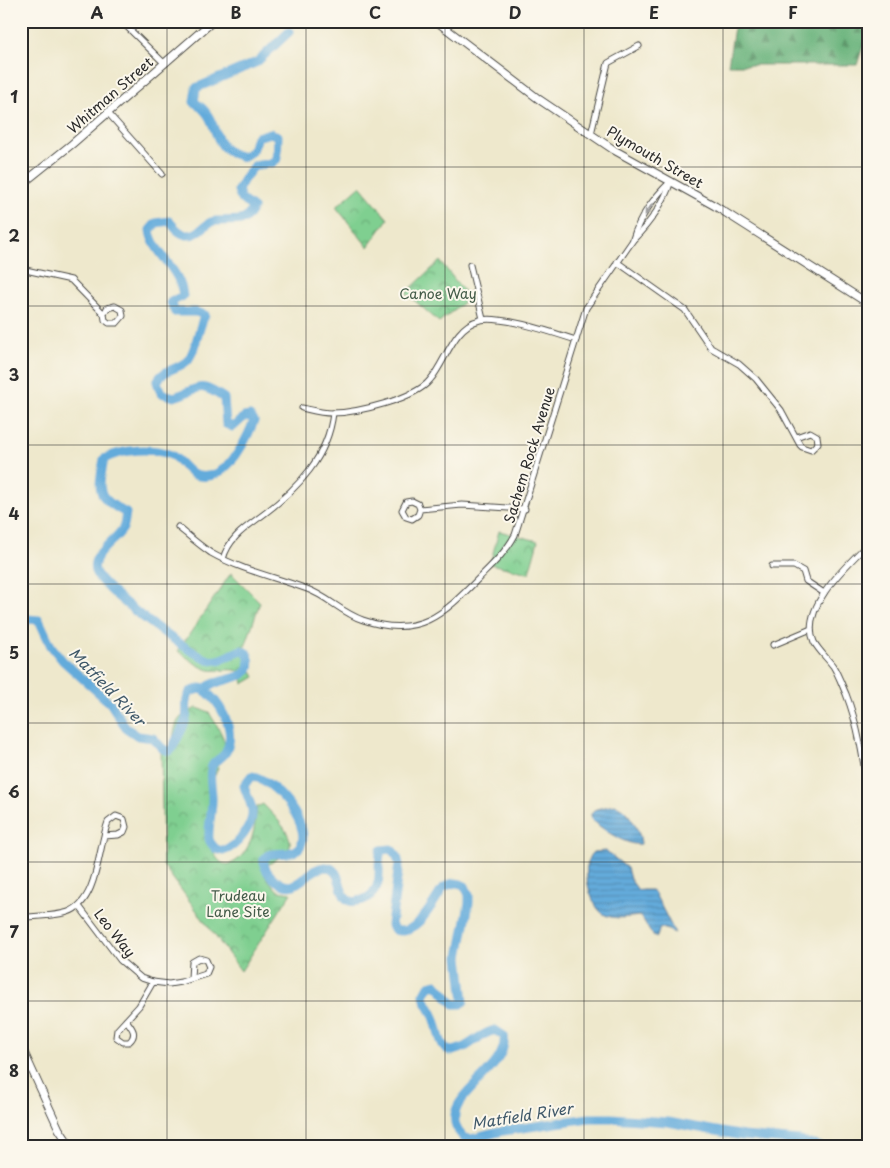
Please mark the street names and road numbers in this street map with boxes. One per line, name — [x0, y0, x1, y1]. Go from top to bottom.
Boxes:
street label: Whitman Street — [62, 52, 158, 138]
street label: Plymouth Street — [603, 121, 708, 193]
street label: Sachem Rock Avenue — [498, 384, 560, 526]
street label: Leo Way — [89, 904, 141, 962]

